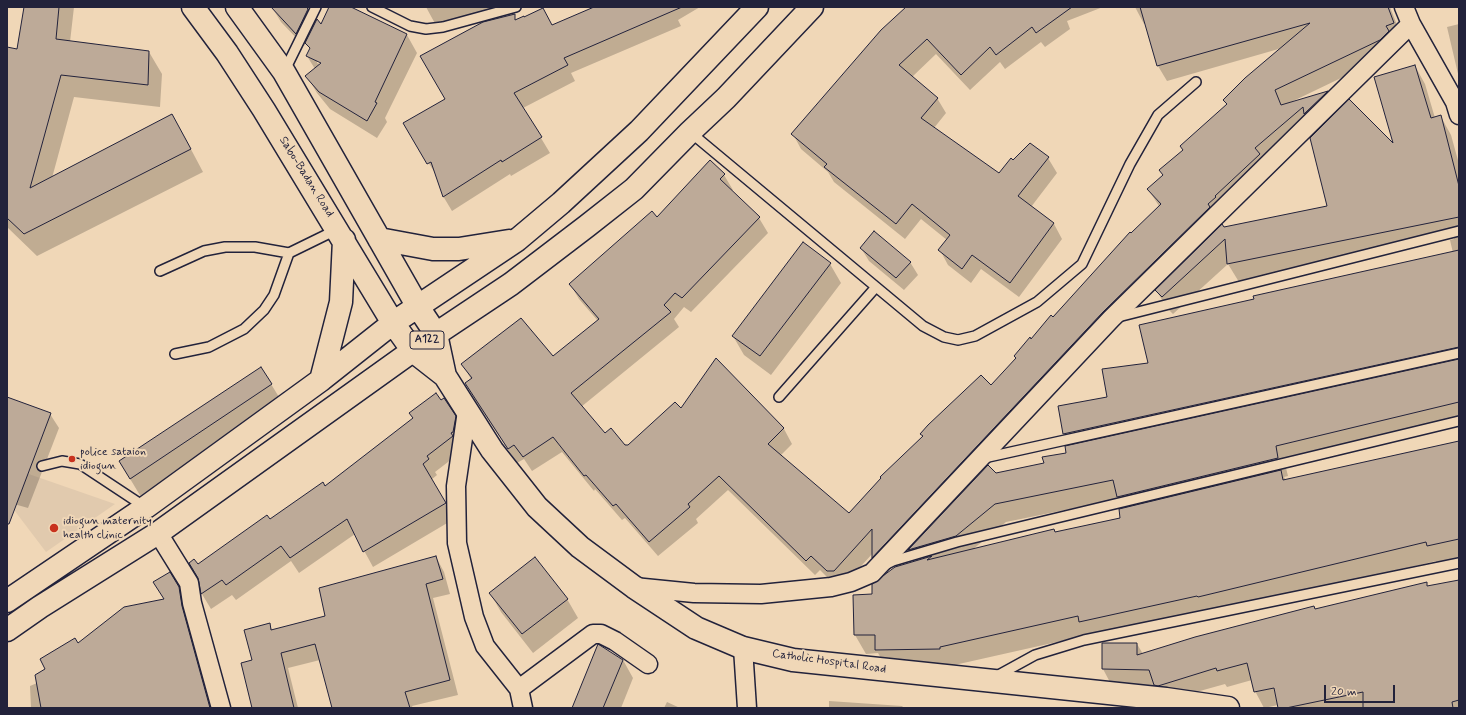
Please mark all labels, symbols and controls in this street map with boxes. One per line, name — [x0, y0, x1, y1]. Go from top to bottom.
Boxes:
street label: Sabo-Badan Road — [275, 134, 337, 220]
road number: A122 — [410, 331, 444, 349]
place label: police sataion idiogun — [80, 445, 146, 473]
marker: police sataion idiogun — [67, 454, 77, 464]
place label: idiogun maternity health clinic — [63, 514, 152, 542]
marker: idiogun maternity health clinic — [48, 522, 60, 534]
street label: Catholic Hospital Road — [771, 647, 887, 677]
scale bar — [1326, 677, 1397, 703]
text: 20 m — [1331, 684, 1357, 700]

